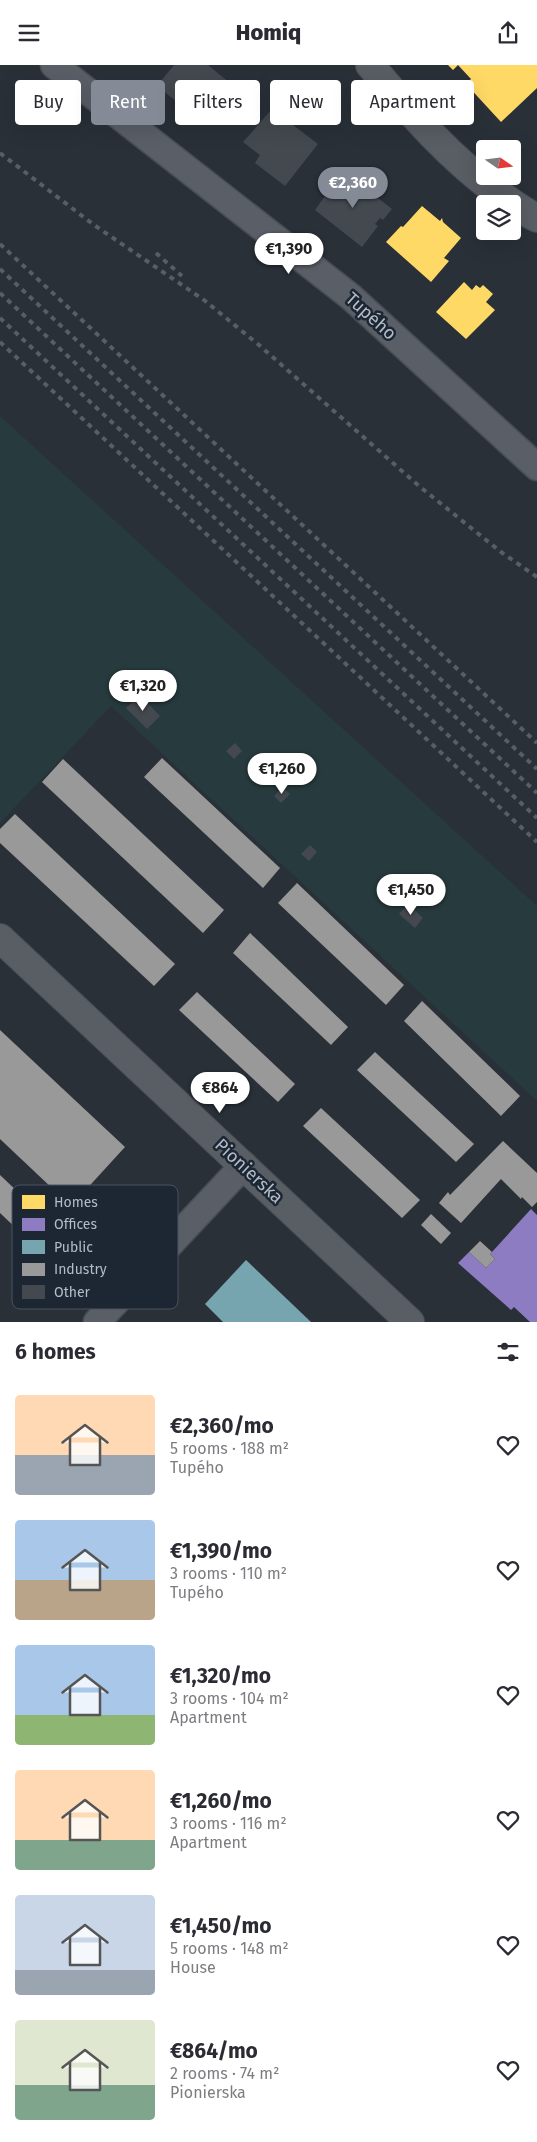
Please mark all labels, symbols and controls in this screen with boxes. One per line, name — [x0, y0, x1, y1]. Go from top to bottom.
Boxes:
icon: menu — [15, 19, 43, 47]
text: Homiq — [236, 19, 301, 46]
icon: share — [494, 19, 522, 47]
chip: Buy — [15, 80, 81, 125]
chip: Rent — [91, 80, 165, 125]
chip: Filters — [175, 80, 260, 125]
chip: New — [270, 80, 341, 125]
chip: Apartment — [351, 80, 474, 125]
north arrow — [476, 140, 521, 185]
map controls — [476, 140, 521, 240]
pin: €2,360 — [312, 167, 394, 209]
text: €2,360 — [329, 173, 377, 192]
button: layers — [476, 195, 521, 240]
pin: €1,390 — [248, 233, 330, 275]
text: €1,390 — [266, 239, 312, 258]
street label: Tupého — [341, 288, 401, 344]
pin: €1,320 — [102, 669, 184, 712]
text: €1,320 — [120, 676, 166, 695]
pin: €1,260 — [241, 753, 323, 795]
text: €1,260 — [259, 759, 305, 778]
pin: €1,450 — [370, 873, 452, 916]
text: €1,450 — [388, 880, 434, 899]
pin: €864 — [190, 1071, 250, 1114]
text: €864 — [202, 1078, 238, 1097]
street label: Pionierska — [210, 1134, 288, 1208]
legend — [12, 1185, 178, 1309]
text: Homes — [54, 1194, 98, 1211]
text: Offices — [54, 1216, 97, 1233]
text: Public — [54, 1239, 93, 1256]
text: Industry — [54, 1261, 107, 1278]
text: Other — [54, 1284, 91, 1301]
icon: filters — [494, 1338, 522, 1366]
text: 6 homes — [15, 1339, 96, 1365]
text: €2,360/mo — [170, 1413, 274, 1439]
icon: home — [55, 1415, 115, 1475]
icon: heart — [494, 1431, 522, 1459]
text: 5 rooms · 188 m² — [170, 1439, 289, 1458]
text: Tupého — [170, 1458, 224, 1477]
text: €1,390/mo — [170, 1538, 272, 1564]
icon: home — [55, 1540, 115, 1600]
icon: heart — [494, 1556, 522, 1584]
text: 3 rooms · 110 m² — [170, 1564, 287, 1583]
text: Tupého — [170, 1583, 224, 1602]
text: €1,320/mo — [170, 1663, 271, 1689]
icon: home — [55, 1665, 115, 1725]
icon: heart — [494, 1681, 522, 1709]
text: 3 rooms · 104 m² — [170, 1689, 289, 1708]
text: Apartment — [170, 1708, 247, 1727]
text: €1,260/mo — [170, 1788, 272, 1814]
icon: home — [55, 1790, 115, 1850]
icon: heart — [494, 1806, 522, 1834]
text: 3 rooms · 116 m² — [170, 1814, 287, 1833]
text: Apartment — [170, 1833, 247, 1852]
text: €1,450/mo — [170, 1913, 272, 1939]
icon: home — [55, 1915, 115, 1975]
icon: heart — [494, 1931, 522, 1959]
text: 5 rooms · 148 m² — [170, 1939, 289, 1958]
text: House — [170, 1958, 216, 1977]
text: €864/mo — [170, 2038, 258, 2064]
icon: home — [55, 2040, 115, 2100]
icon: heart — [494, 2056, 522, 2084]
text: 2 rooms · 74 m² — [170, 2064, 279, 2083]
text: Pionierska — [170, 2083, 246, 2102]

